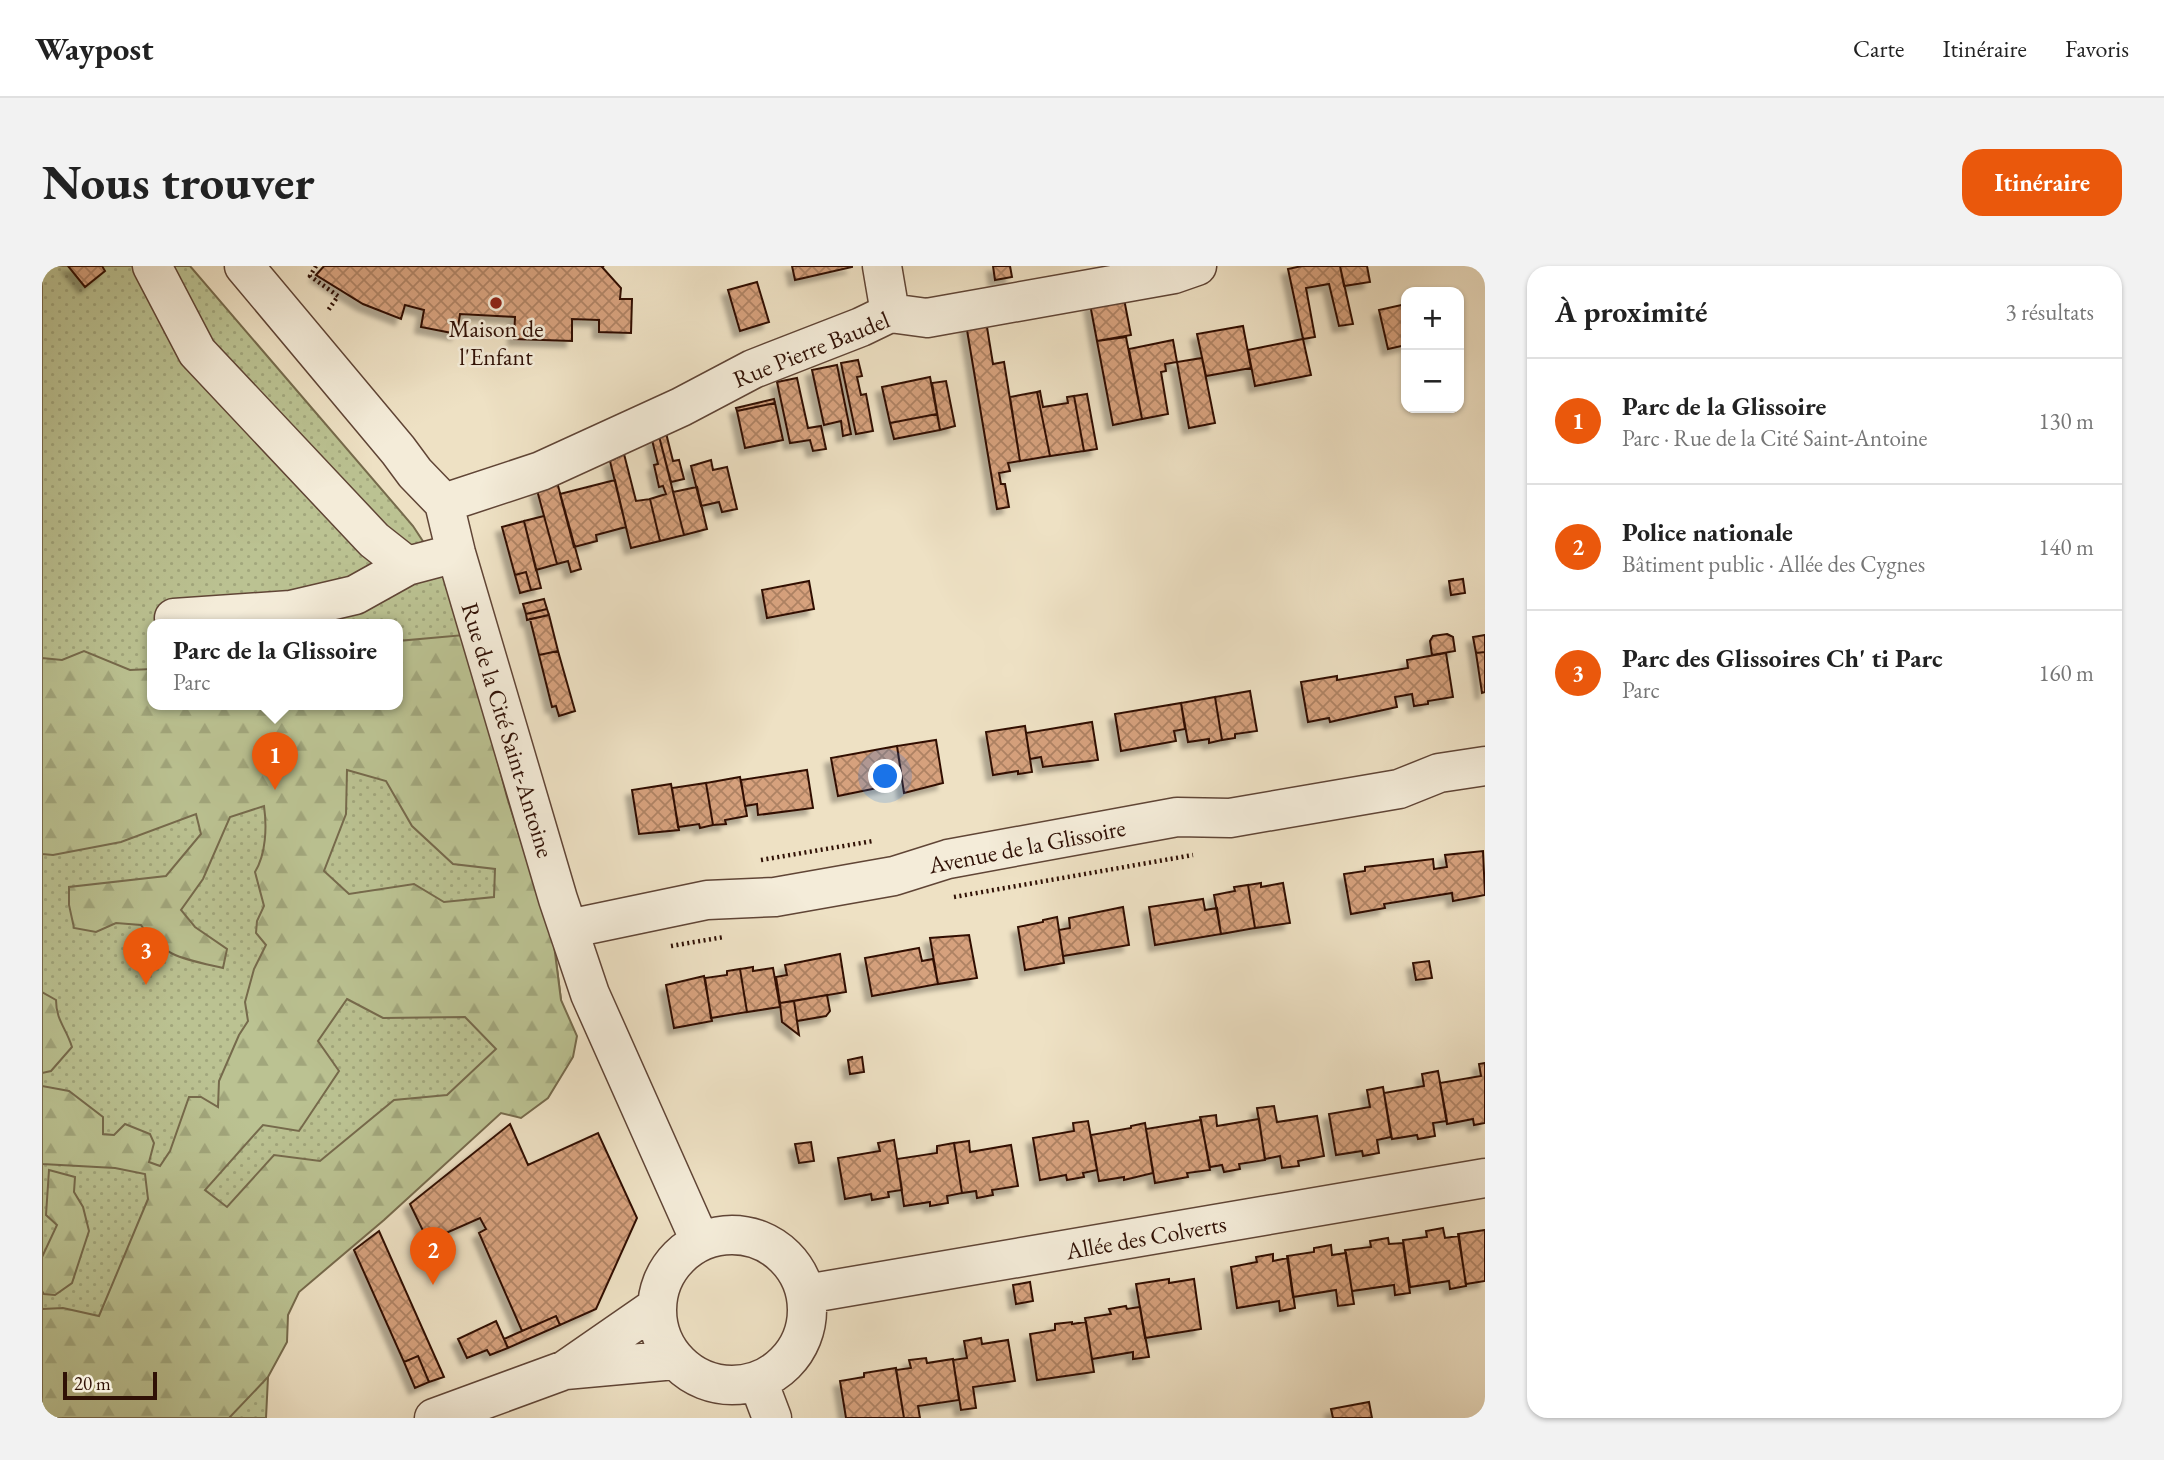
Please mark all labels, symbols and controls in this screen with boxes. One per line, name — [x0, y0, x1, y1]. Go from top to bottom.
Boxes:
text: Waypost — [35, 27, 154, 70]
text: Carte — [1853, 33, 1904, 64]
text: Itinéraire — [1942, 33, 2027, 64]
text: Favoris — [2065, 33, 2129, 64]
button: Itinéraire — [1962, 149, 2122, 216]
text: Nous trouver — [42, 150, 315, 214]
map controls — [1401, 287, 1464, 413]
button: + — [1401, 287, 1464, 350]
text: À proximité — [1555, 292, 1707, 331]
marker: Maison de l'Enfant — [488, 295, 504, 311]
text: 3 résultats — [2006, 297, 2094, 327]
street label: Rue Pierre Baudel — [728, 303, 894, 394]
place label: Maison de l'Enfant — [448, 313, 544, 372]
button: − — [1401, 350, 1464, 413]
text: Parc de la Glissoire — [1622, 389, 1826, 423]
text: 1 — [1572, 406, 1584, 436]
text: 130 m — [2038, 406, 2094, 436]
text: Parc · Rue de la Cité Saint-Antoine — [1622, 423, 1928, 453]
text: Police nationale — [1622, 515, 1793, 549]
text: 2 — [1572, 532, 1584, 562]
text: 140 m — [2038, 532, 2094, 562]
text: Bâtiment public · Allée des Cygnes — [1622, 549, 1925, 579]
street label: Rue de la Cité Saint-Antoine — [454, 599, 562, 861]
popup — [147, 619, 403, 710]
text: Parc de la Glissoire — [173, 633, 377, 667]
text: Parc des Glissoires Ch' ti Parc — [1622, 641, 1943, 675]
text: 3 — [1572, 658, 1584, 688]
text: 160 m — [2038, 658, 2094, 688]
text: Parc — [173, 667, 211, 697]
text: Parc — [1622, 675, 1660, 705]
pin: 1 — [252, 732, 298, 790]
your location — [868, 759, 902, 793]
street label: Avenue de la Glissoire — [925, 812, 1128, 880]
pin: 3 — [123, 927, 169, 985]
street label: Allée des Colverts — [1062, 1208, 1229, 1267]
pin: 2 — [410, 1227, 456, 1285]
scale bar — [63, 1369, 158, 1401]
text: 20 m — [74, 1371, 111, 1396]

